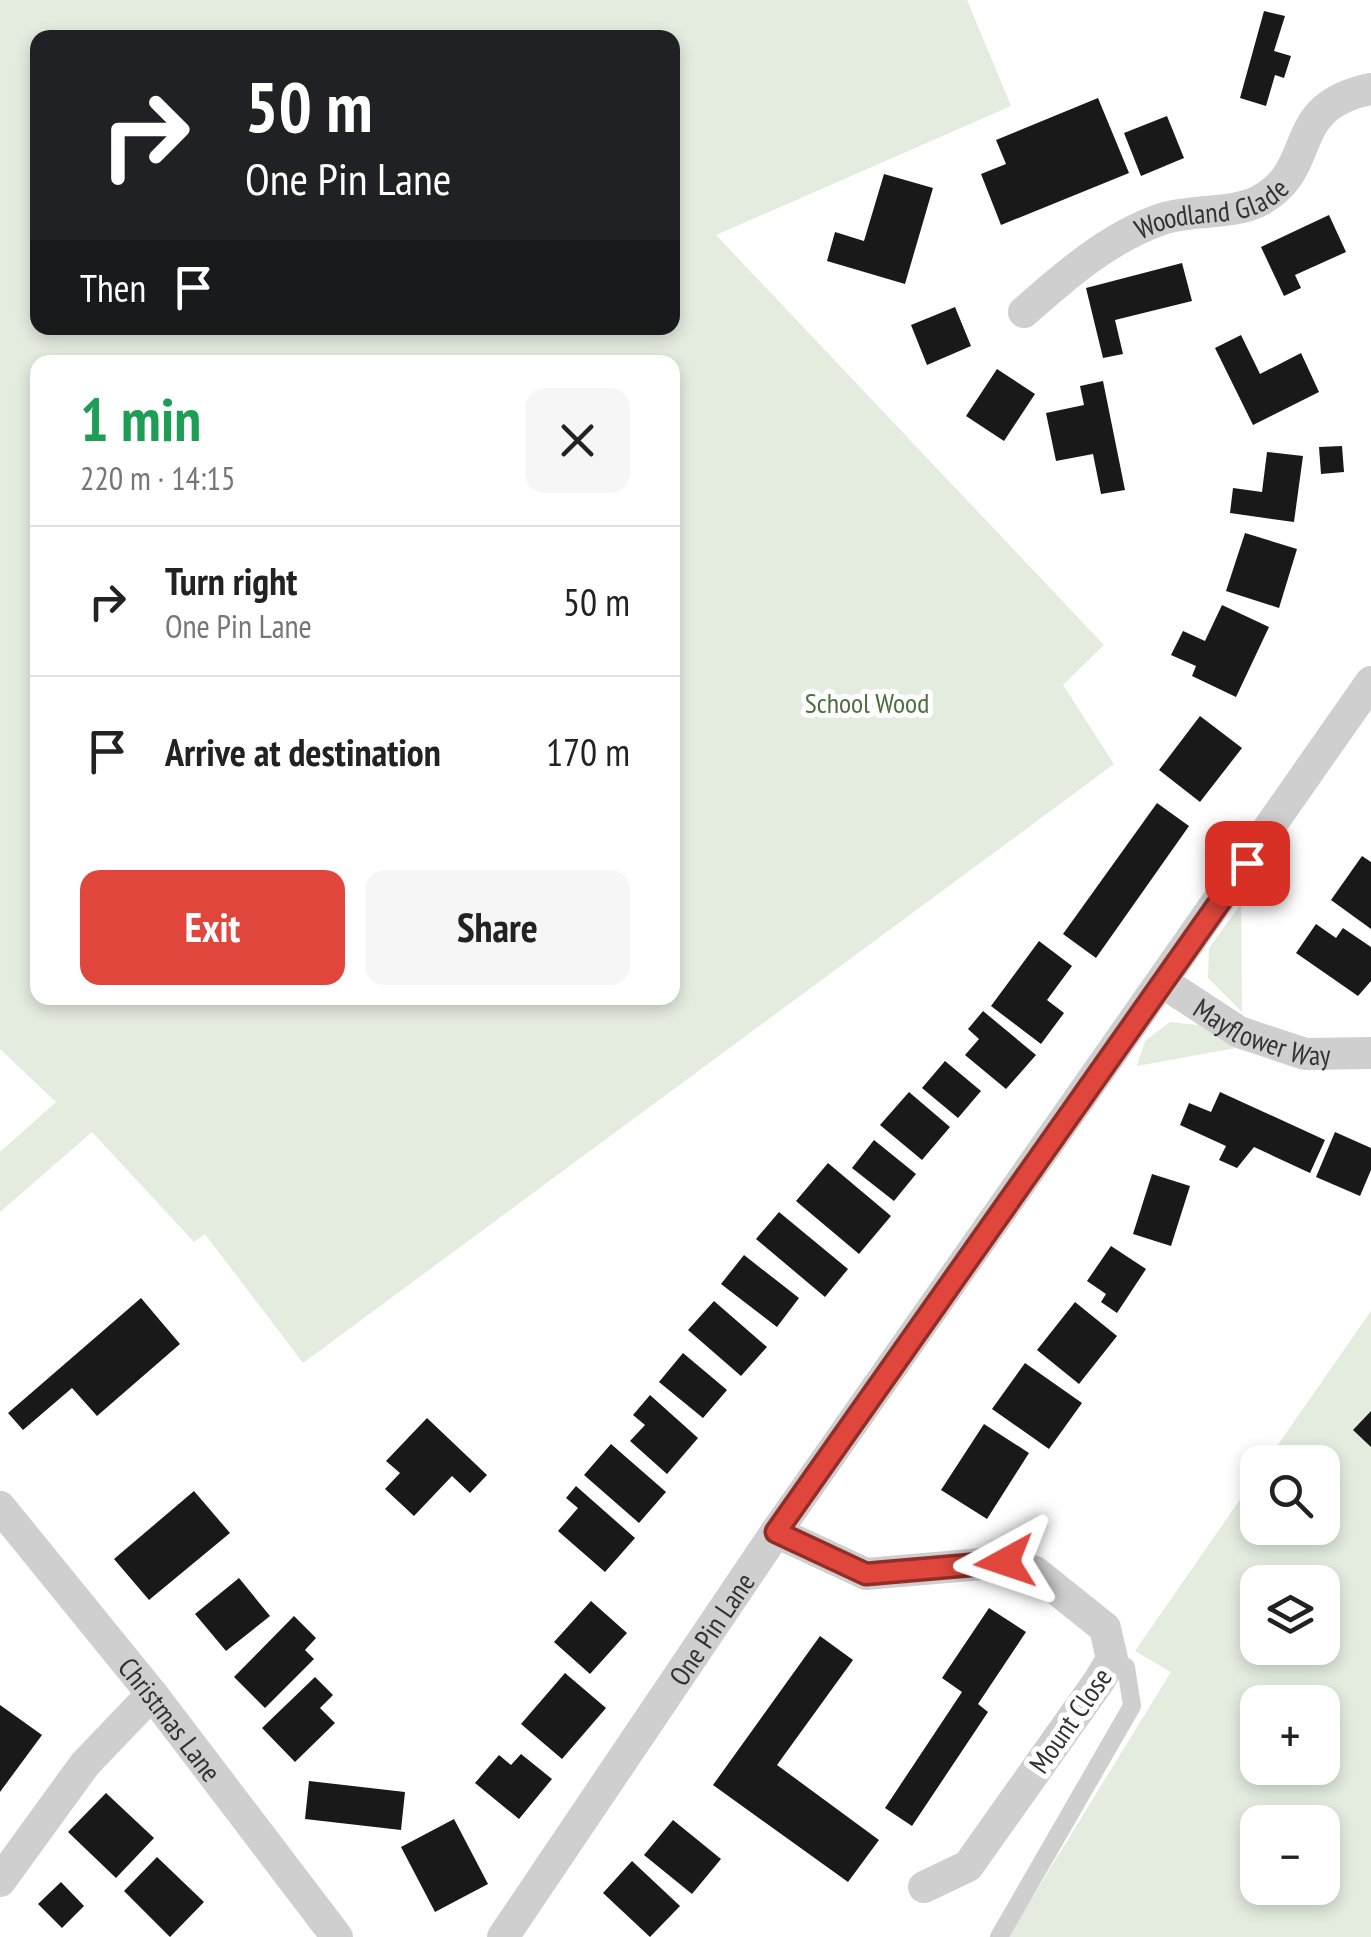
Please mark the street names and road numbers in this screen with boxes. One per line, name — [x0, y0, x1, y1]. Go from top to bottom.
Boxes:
street label: Woodland Glade — [1128, 170, 1296, 247]
street label: Mayflower Way — [1187, 989, 1331, 1073]
street label: One Pin Lane — [660, 1565, 762, 1692]
street label: Christmas Lane — [111, 1649, 230, 1788]
street label: Mount Close — [1020, 1660, 1120, 1780]

